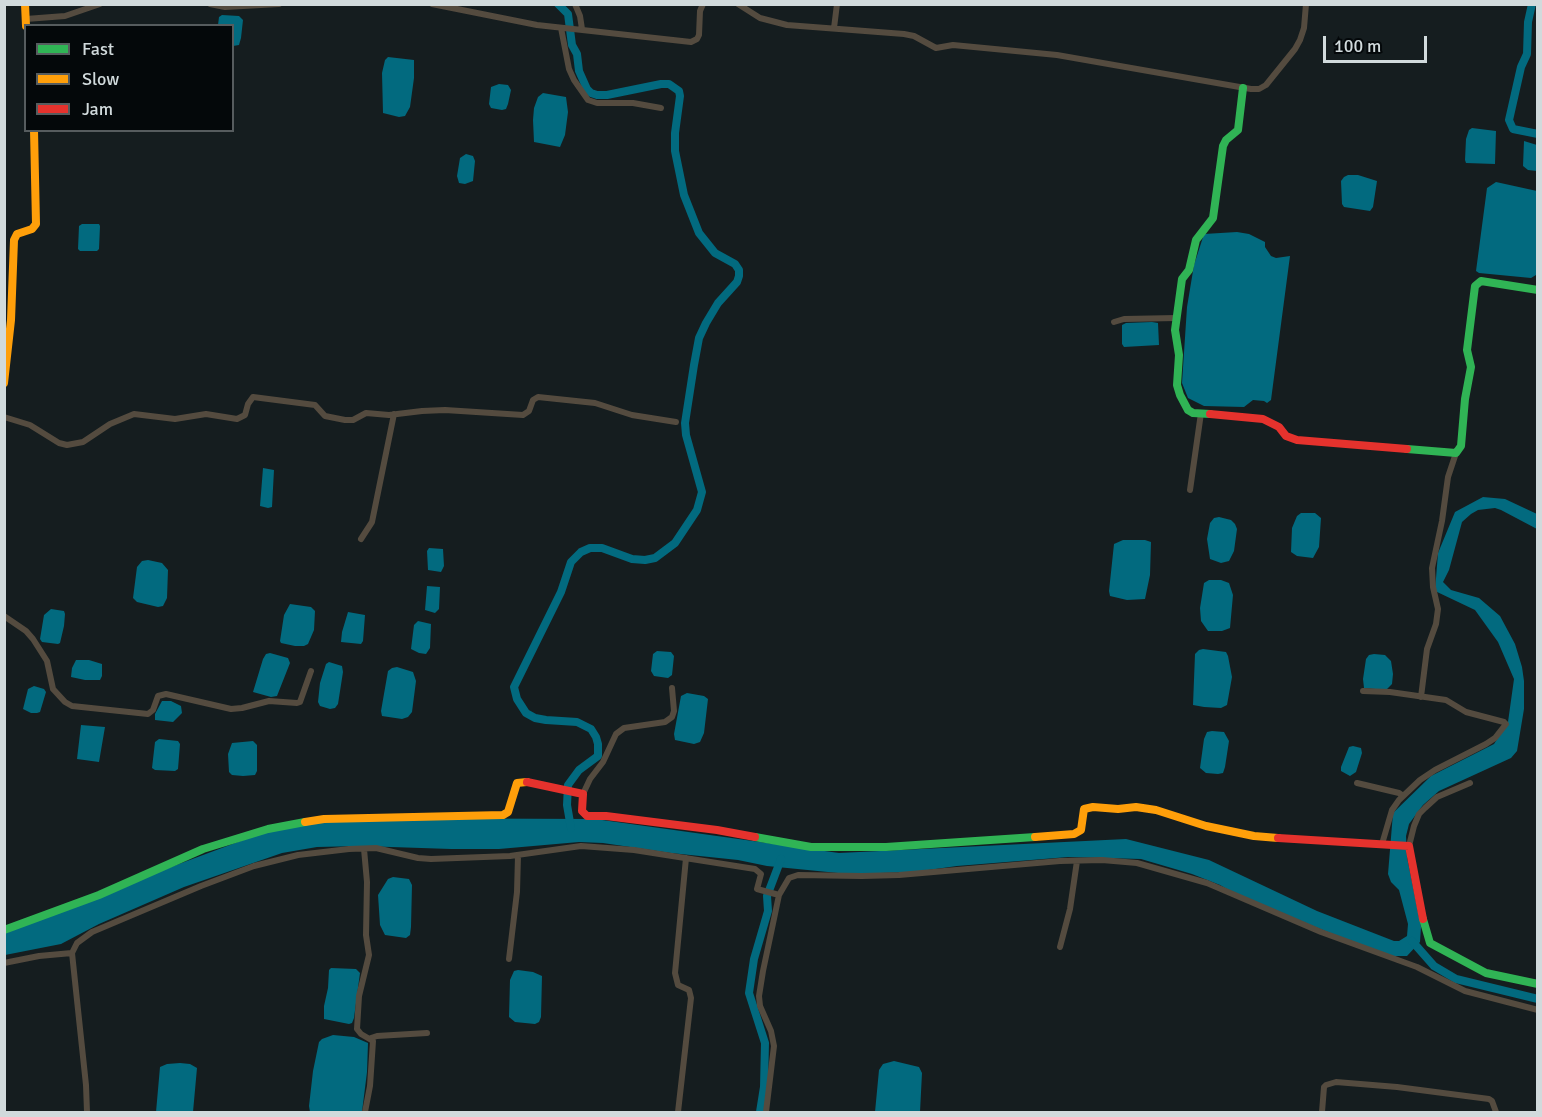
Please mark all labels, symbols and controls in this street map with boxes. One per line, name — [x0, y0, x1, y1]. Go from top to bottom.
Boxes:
legend — [24, 24, 234, 132]
scale bar — [1326, 24, 1430, 62]
text: 100 m — [1334, 35, 1381, 57]
text: Fast — [82, 38, 114, 60]
text: Slow — [82, 68, 119, 90]
text: Jam — [82, 98, 113, 120]

